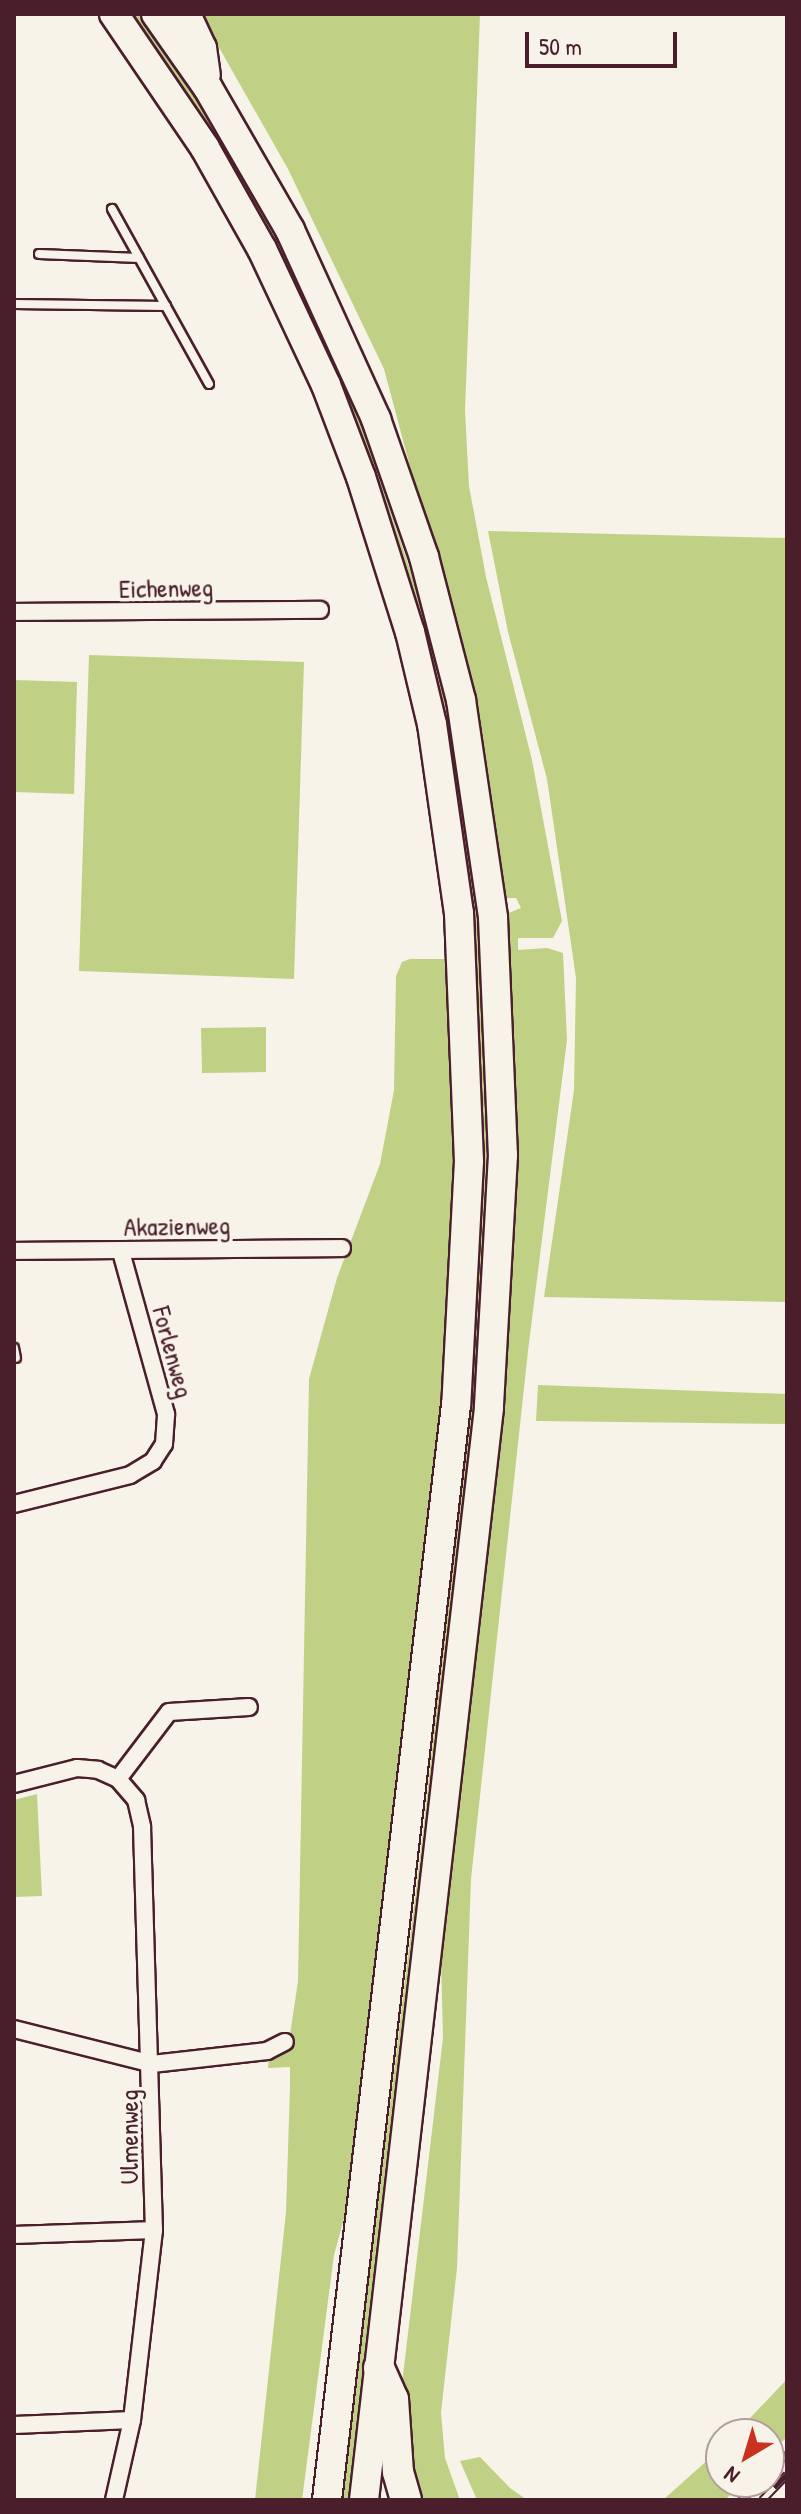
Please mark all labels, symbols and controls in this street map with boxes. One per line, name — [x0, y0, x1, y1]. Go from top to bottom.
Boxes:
scale bar — [529, 16, 681, 66]
text: 50 m — [539, 30, 582, 62]
street label: Eichenweg — [119, 572, 213, 604]
street label: Akazienweg — [123, 1209, 231, 1243]
street label: Forlenweg — [146, 1303, 200, 1401]
street label: Ulmenweg — [113, 2090, 145, 2184]
north arrow — [705, 2418, 785, 2498]
text: N — [718, 2460, 745, 2491]

